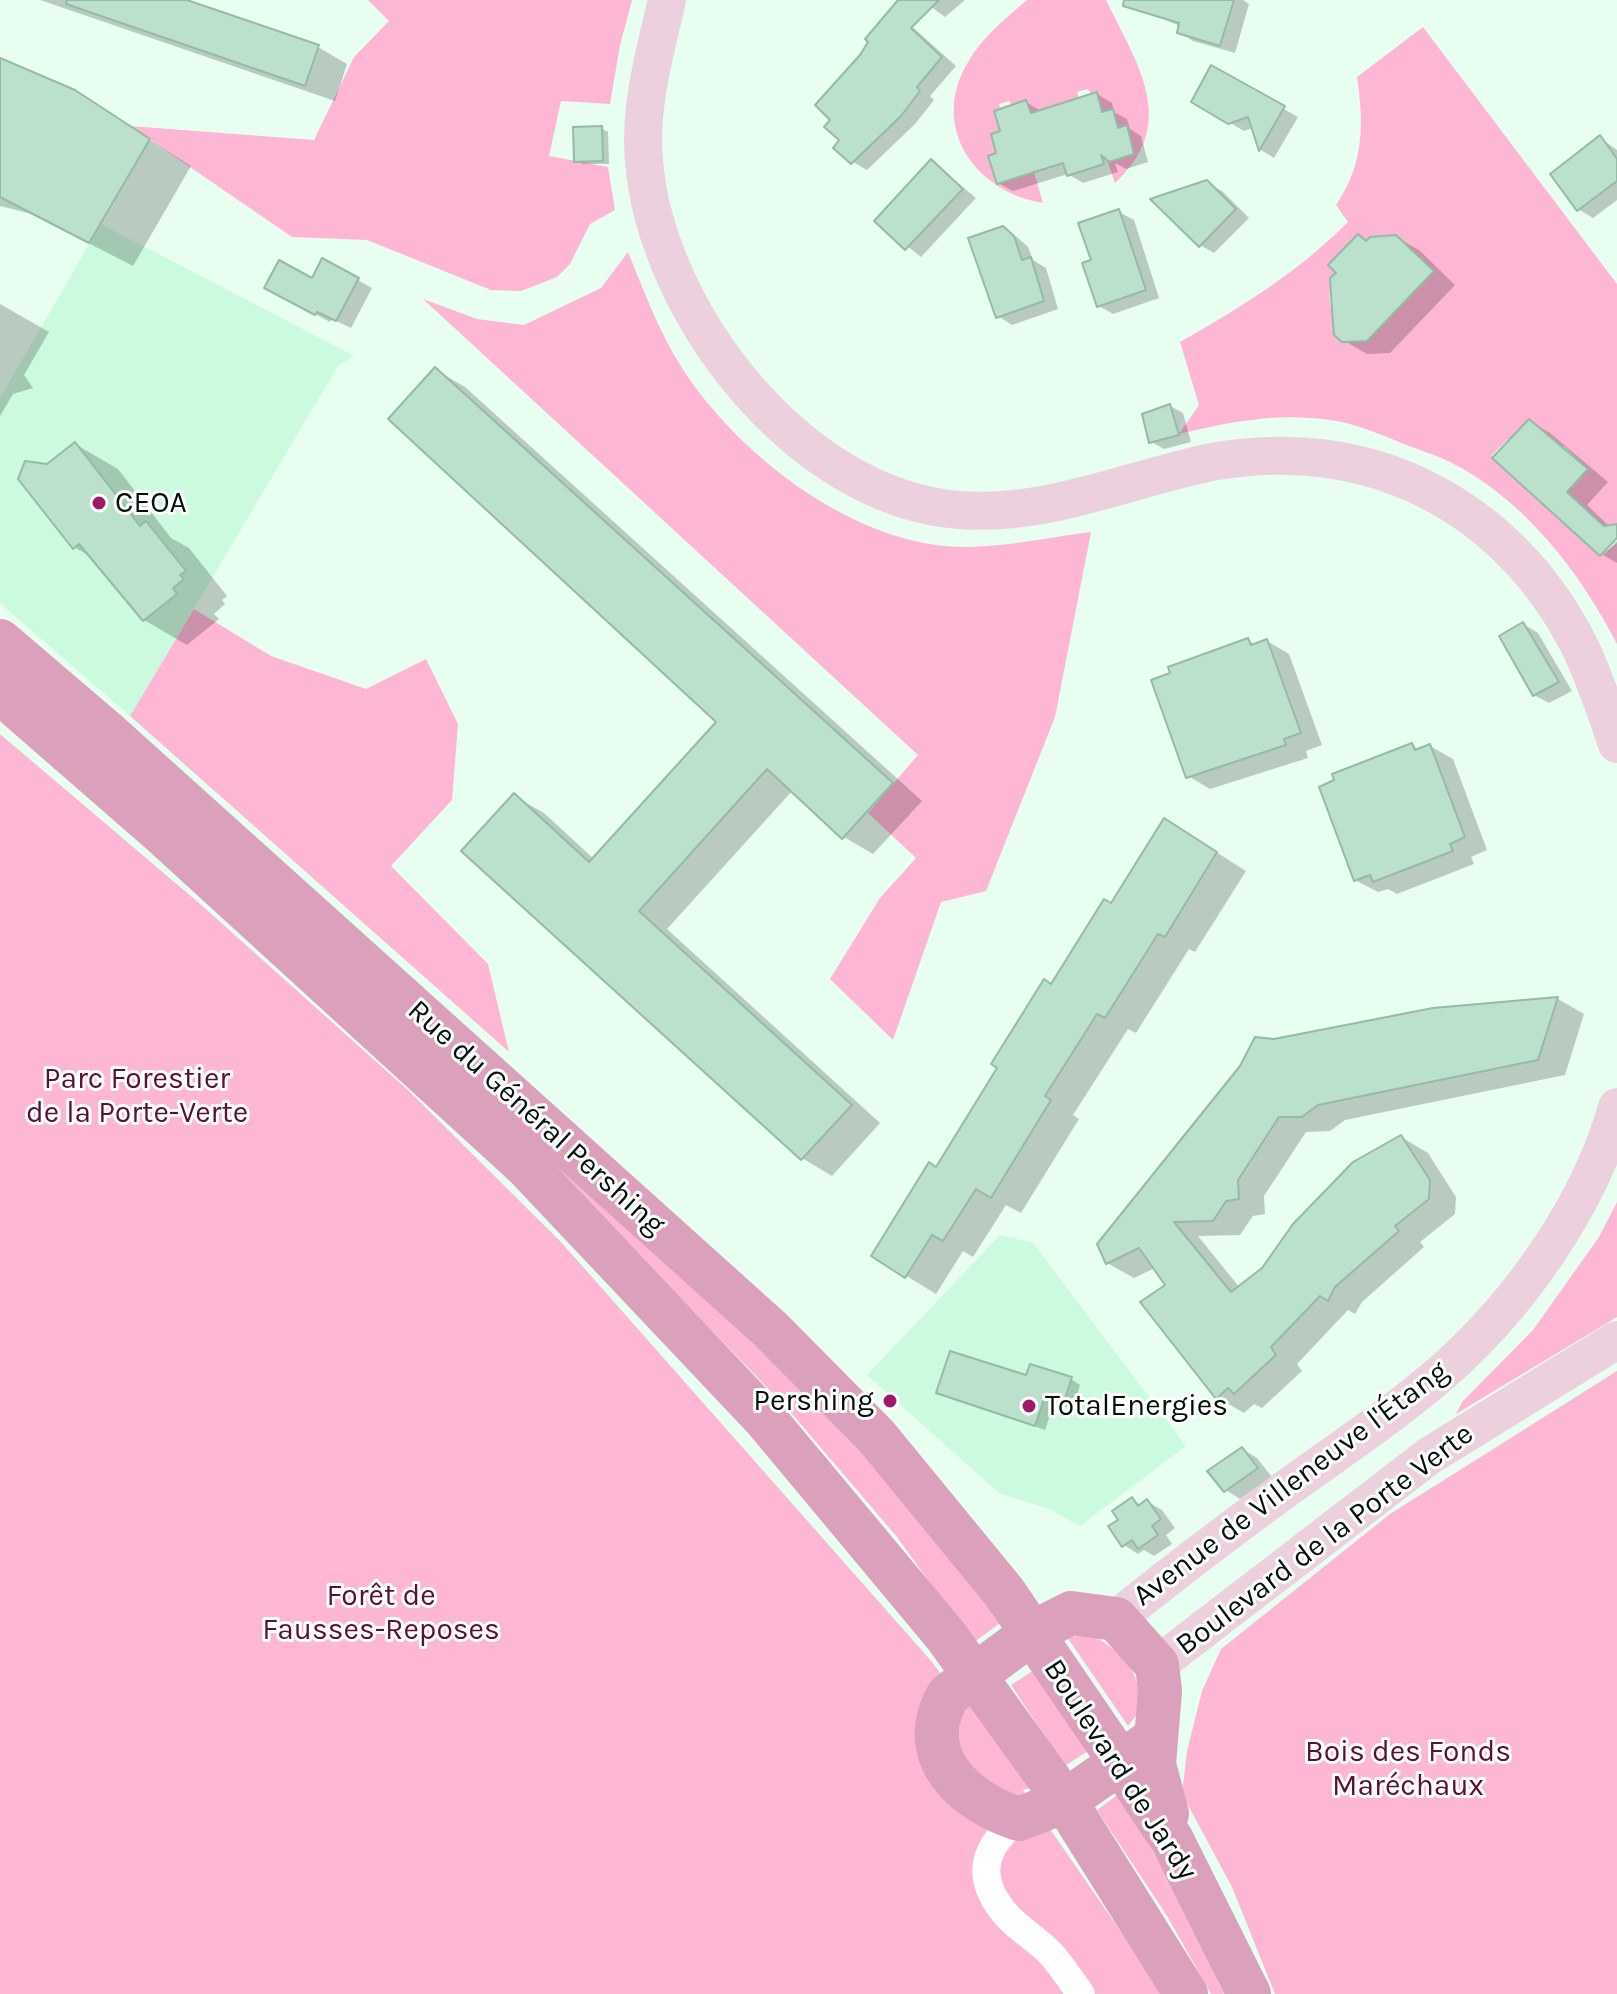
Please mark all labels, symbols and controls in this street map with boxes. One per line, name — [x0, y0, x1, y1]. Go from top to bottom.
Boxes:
place label: CEOA — [115, 485, 187, 521]
marker: CEOA — [90, 494, 108, 512]
street label: Rue du Général Pershing — [400, 993, 672, 1243]
park label: Parc Forestier de la Porte-Verte — [26, 1061, 248, 1132]
street label: Avenue de Villeneuve l'Étang — [1126, 1354, 1456, 1614]
place label: Pershing — [753, 1383, 874, 1419]
place label: TotalEnergies — [1045, 1388, 1228, 1424]
marker: Pershing — [881, 1392, 899, 1410]
marker: TotalEnergies — [1020, 1397, 1038, 1415]
street label: Boulevard de la Porte Verte — [1169, 1416, 1481, 1664]
park label: Forêt de Fausses-Reposes — [262, 1578, 500, 1648]
street label: Boulevard de Jardy — [1035, 1653, 1205, 1887]
park label: Bois des Fonds Maréchaux — [1305, 1734, 1511, 1804]

